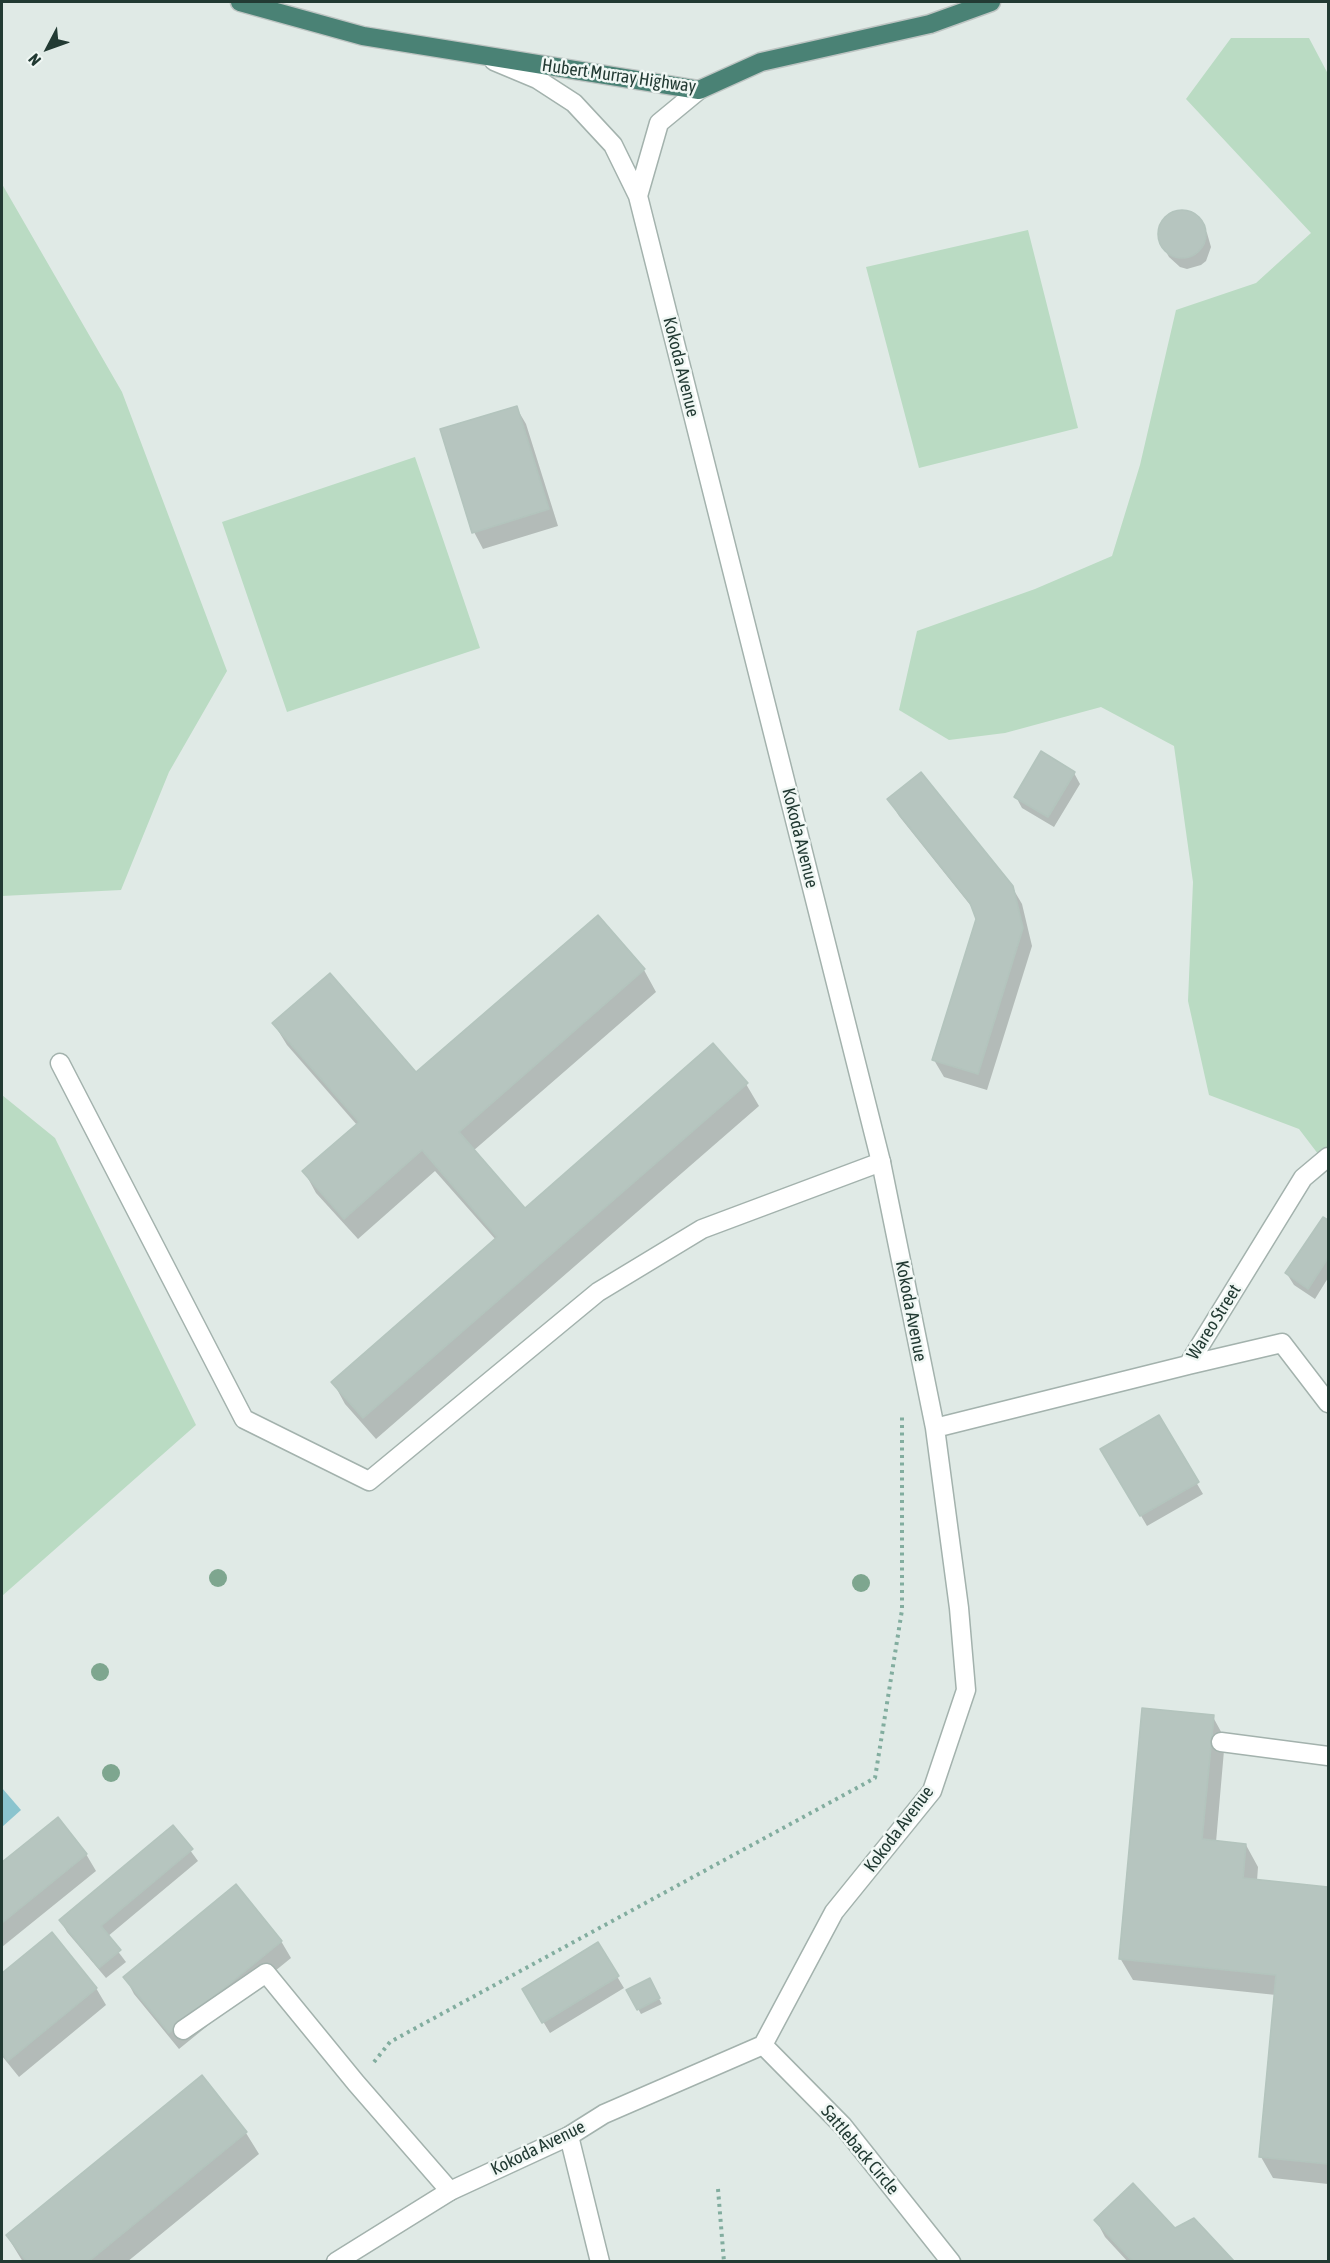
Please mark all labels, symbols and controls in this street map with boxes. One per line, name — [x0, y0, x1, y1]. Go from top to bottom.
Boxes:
north arrow — [18, 18, 78, 78]
text: N — [25, 50, 44, 69]
street label: Hubert Murray Highway — [541, 54, 697, 98]
street label: Kokoda Avenue — [658, 315, 704, 419]
street label: Kokoda Avenue — [777, 786, 823, 890]
street label: Kokoda Avenue — [891, 1259, 931, 1363]
street label: Wareo Street — [1182, 1280, 1246, 1364]
street label: Kokoda Avenue — [860, 1782, 938, 1876]
street label: Sattleback Circle — [816, 2101, 904, 2199]
street label: Kokoda Avenue — [487, 2116, 589, 2180]

